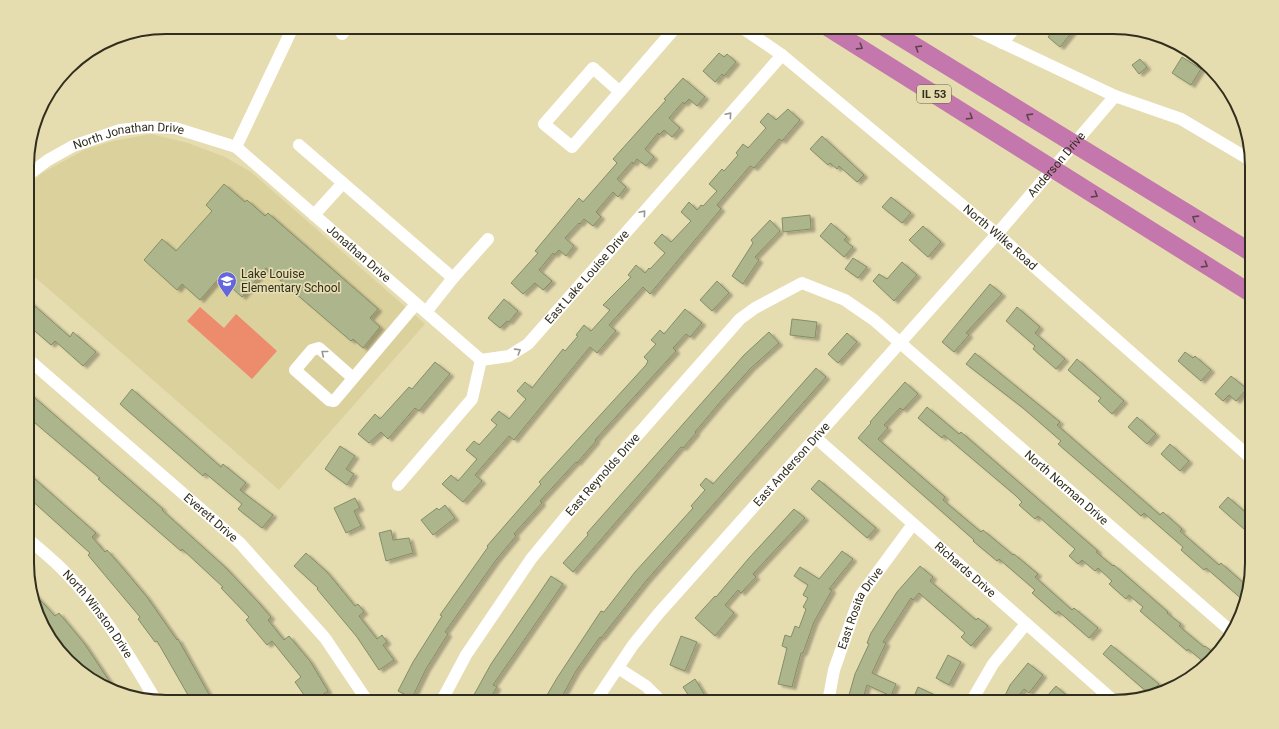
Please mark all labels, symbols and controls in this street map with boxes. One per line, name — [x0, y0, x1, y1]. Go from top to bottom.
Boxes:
one-way arrow — [856, 43, 863, 50]
one-way arrow — [915, 45, 922, 53]
road number: IL 53 — [917, 85, 951, 103]
one-way arrow — [966, 112, 973, 119]
one-way arrow — [724, 113, 731, 120]
one-way arrow — [1026, 113, 1033, 121]
street label: North Jonathan Drive — [71, 120, 186, 152]
street label: Anderson Drive — [1025, 129, 1088, 200]
one-way arrow — [1091, 191, 1098, 198]
street label: North Wilke Road — [960, 202, 1040, 273]
one-way arrow — [638, 210, 645, 218]
one-way arrow — [1192, 215, 1199, 222]
street label: Jonathan Drive — [324, 222, 394, 285]
street label: East Lake Louise Drive — [542, 227, 632, 327]
one-way arrow — [1201, 260, 1208, 267]
place label: Lake Louise Elementary School — [241, 267, 341, 295]
school or university icon: Lake Louise Elementary School — [216, 270, 238, 298]
one-way arrow — [514, 349, 521, 356]
one-way arrow — [321, 350, 328, 357]
street label: East Anderson Drive — [751, 419, 833, 509]
street label: East Reynolds Drive — [563, 430, 643, 519]
street label: North Norman Drive — [1022, 447, 1111, 528]
street label: Everett Drive — [181, 490, 241, 545]
street label: Richards Drive — [932, 539, 999, 600]
street label: East Rosita Drive — [835, 564, 886, 651]
street label: North Winston Drive — [60, 567, 136, 661]

